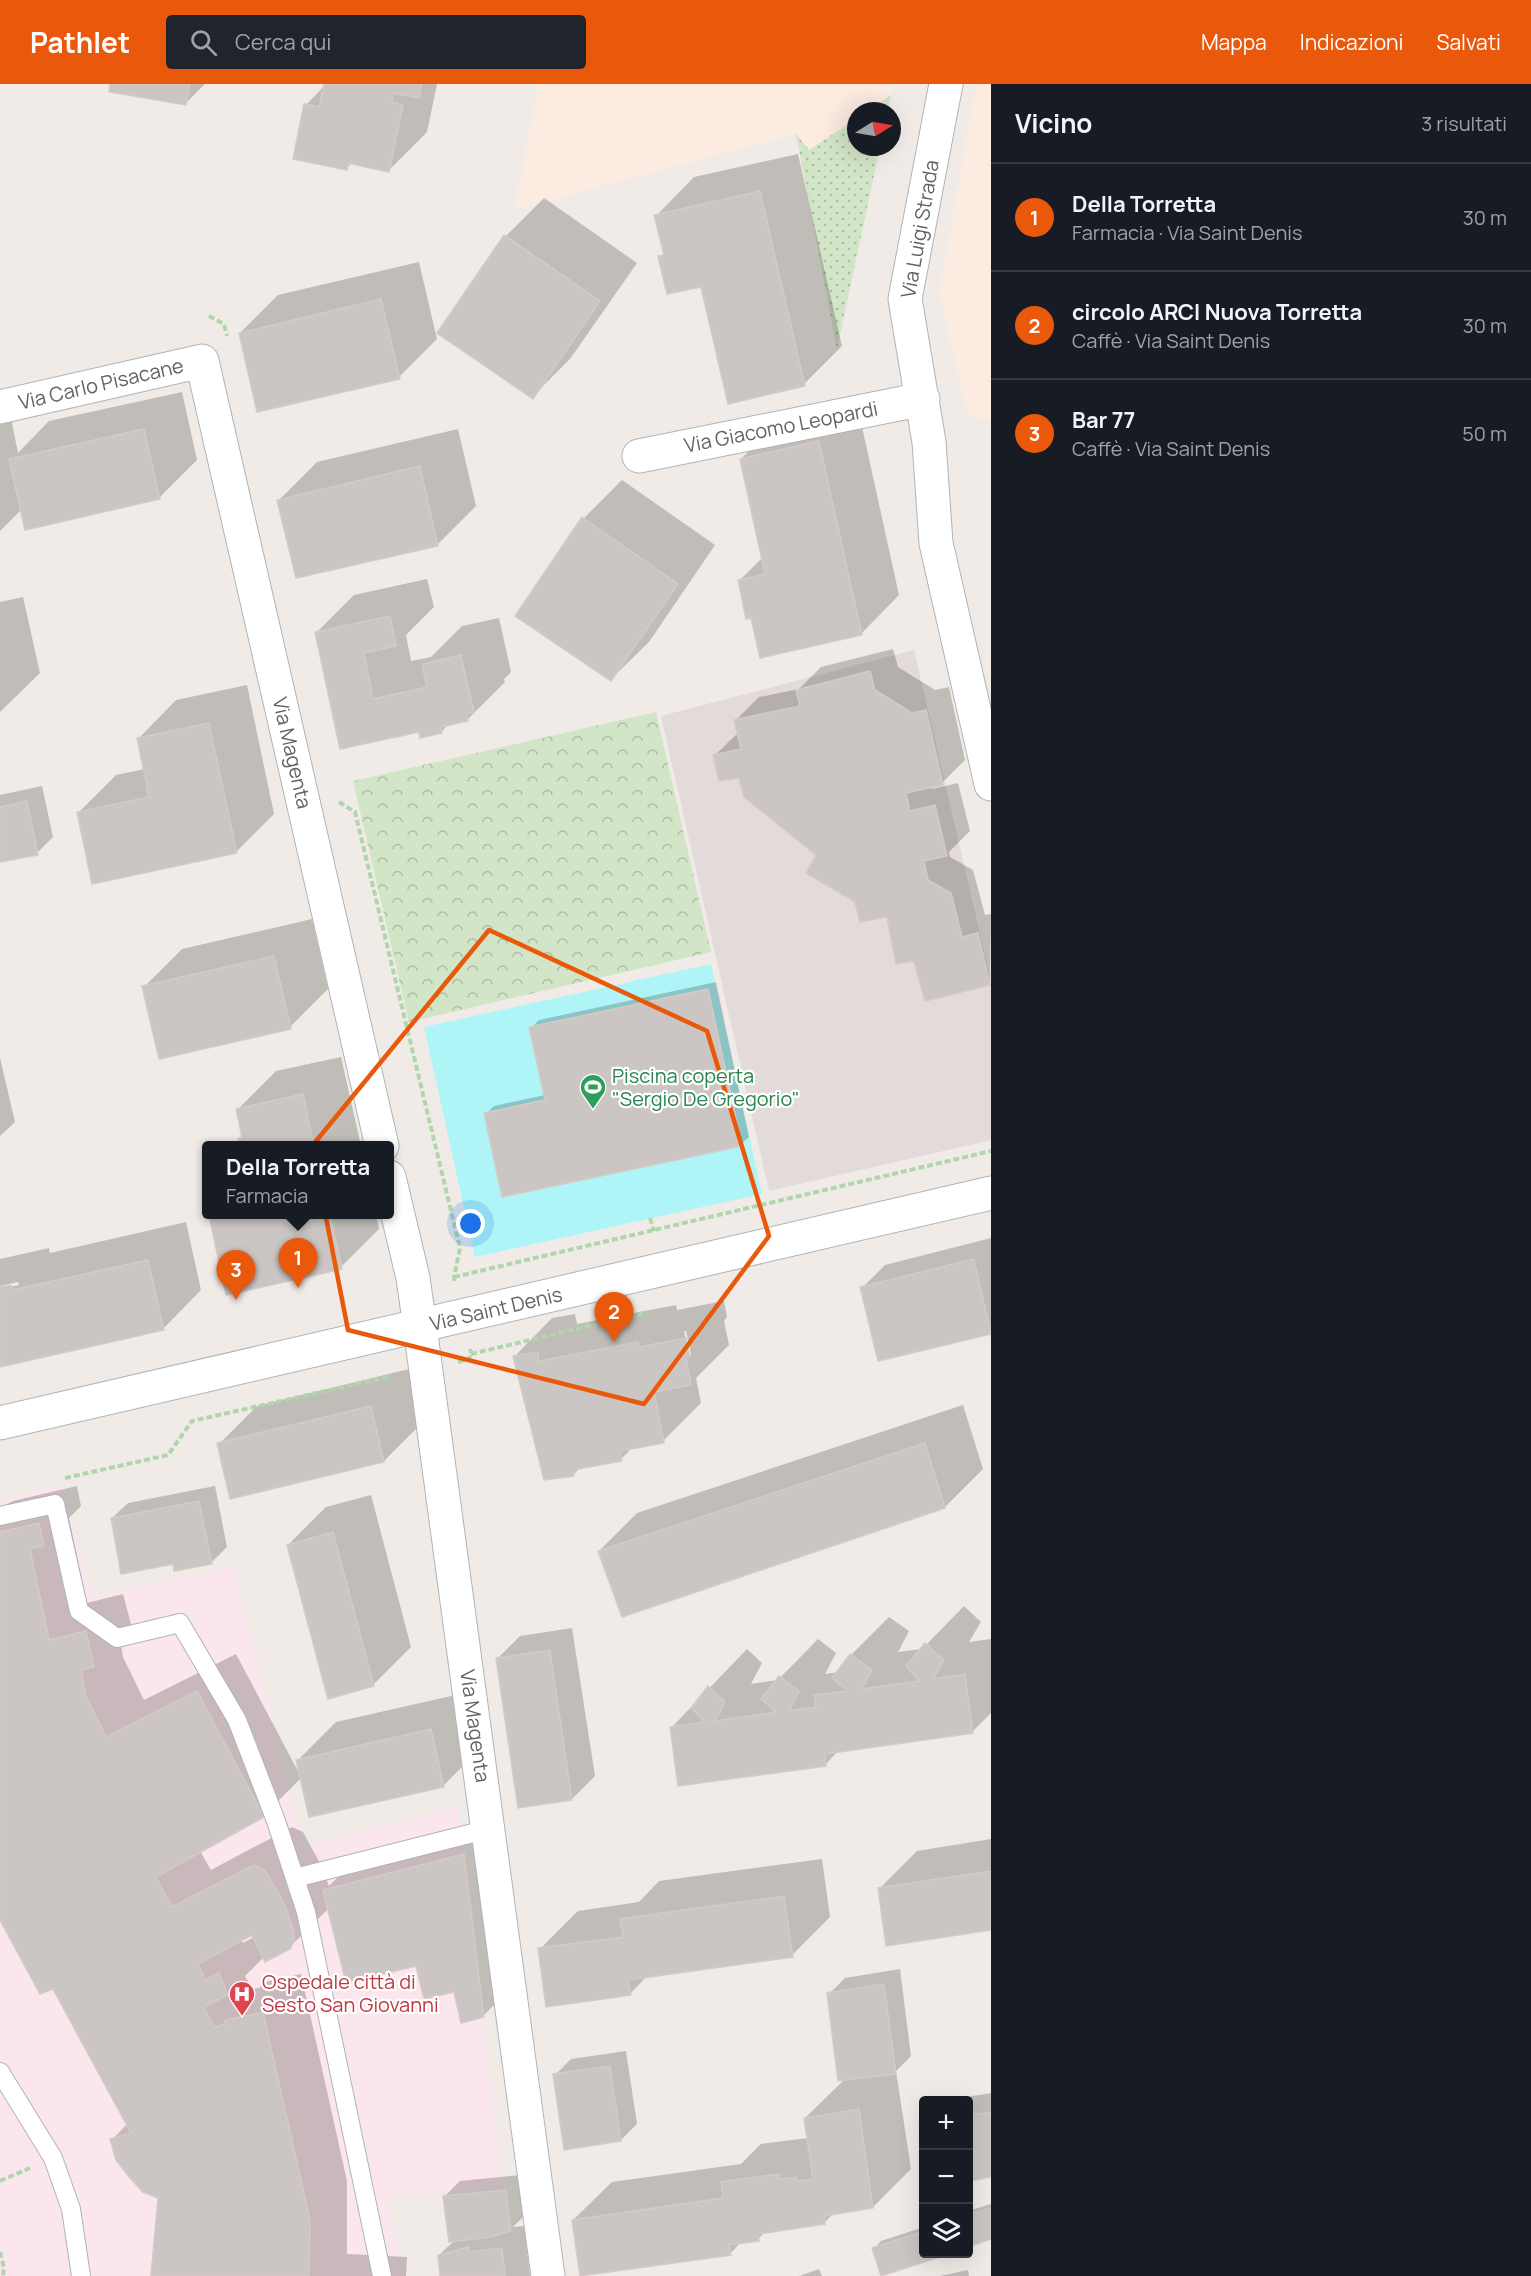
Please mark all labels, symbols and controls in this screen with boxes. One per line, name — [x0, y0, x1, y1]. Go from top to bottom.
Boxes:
search box — [166, 15, 586, 69]
text: Pathlet — [30, 23, 130, 61]
icon: search — [187, 26, 220, 59]
text: Cerca qui — [235, 27, 331, 57]
text: Mappa — [1201, 28, 1267, 56]
text: Indicazioni — [1300, 28, 1403, 56]
text: Salvati — [1436, 28, 1501, 56]
north arrow — [847, 102, 901, 156]
text: Vicino — [1015, 105, 1092, 141]
text: 3 risultati — [1421, 110, 1507, 137]
street label: Via Luigi Strada — [894, 158, 945, 300]
text: Della Torretta — [1072, 189, 1216, 219]
text: 1 — [1030, 204, 1039, 231]
text: 30 m — [1463, 204, 1507, 231]
text: Farmacia · Via Saint Denis — [1072, 219, 1302, 246]
text: circolo ARCI Nuova Torretta — [1072, 297, 1362, 327]
text: 2 — [1029, 312, 1040, 339]
text: 30 m — [1463, 312, 1507, 339]
text: Caffè · Via Saint Denis — [1072, 327, 1270, 354]
street label: Via Carlo Pisacane — [16, 351, 186, 416]
street label: Via Giacomo Leopardi — [682, 394, 880, 459]
text: Bar 77 — [1072, 405, 1135, 435]
text: 3 — [1029, 420, 1040, 447]
text: 50 m — [1462, 420, 1507, 447]
text: Caffè · Via Saint Denis — [1072, 435, 1270, 462]
street label: Via Magenta — [267, 695, 318, 811]
place label: Piscina coperta "Sergio De Gregorio" — [612, 1062, 800, 1112]
sports icon: Piscina coperta "Sergio De Gregorio" — [578, 1072, 608, 1110]
popup — [202, 1141, 394, 1219]
text: Della Torretta — [226, 1152, 370, 1182]
text: Farmacia — [226, 1182, 309, 1209]
your location — [456, 1209, 485, 1238]
pin: 1 — [278, 1238, 318, 1288]
pin: 3 — [216, 1250, 256, 1300]
street label: Via Saint Denis — [427, 1280, 565, 1337]
pin: 2 — [594, 1292, 634, 1342]
street label: Via Magenta — [454, 1668, 497, 1784]
place label: Ospedale città di Sesto San Giovanni — [262, 1968, 439, 2018]
hospital icon: Ospedale città di Sesto San Giovanni — [227, 1979, 257, 2017]
map controls — [919, 2096, 973, 2258]
button: + — [919, 2096, 973, 2150]
button: − — [919, 2150, 973, 2204]
button: layers — [919, 2204, 973, 2258]

